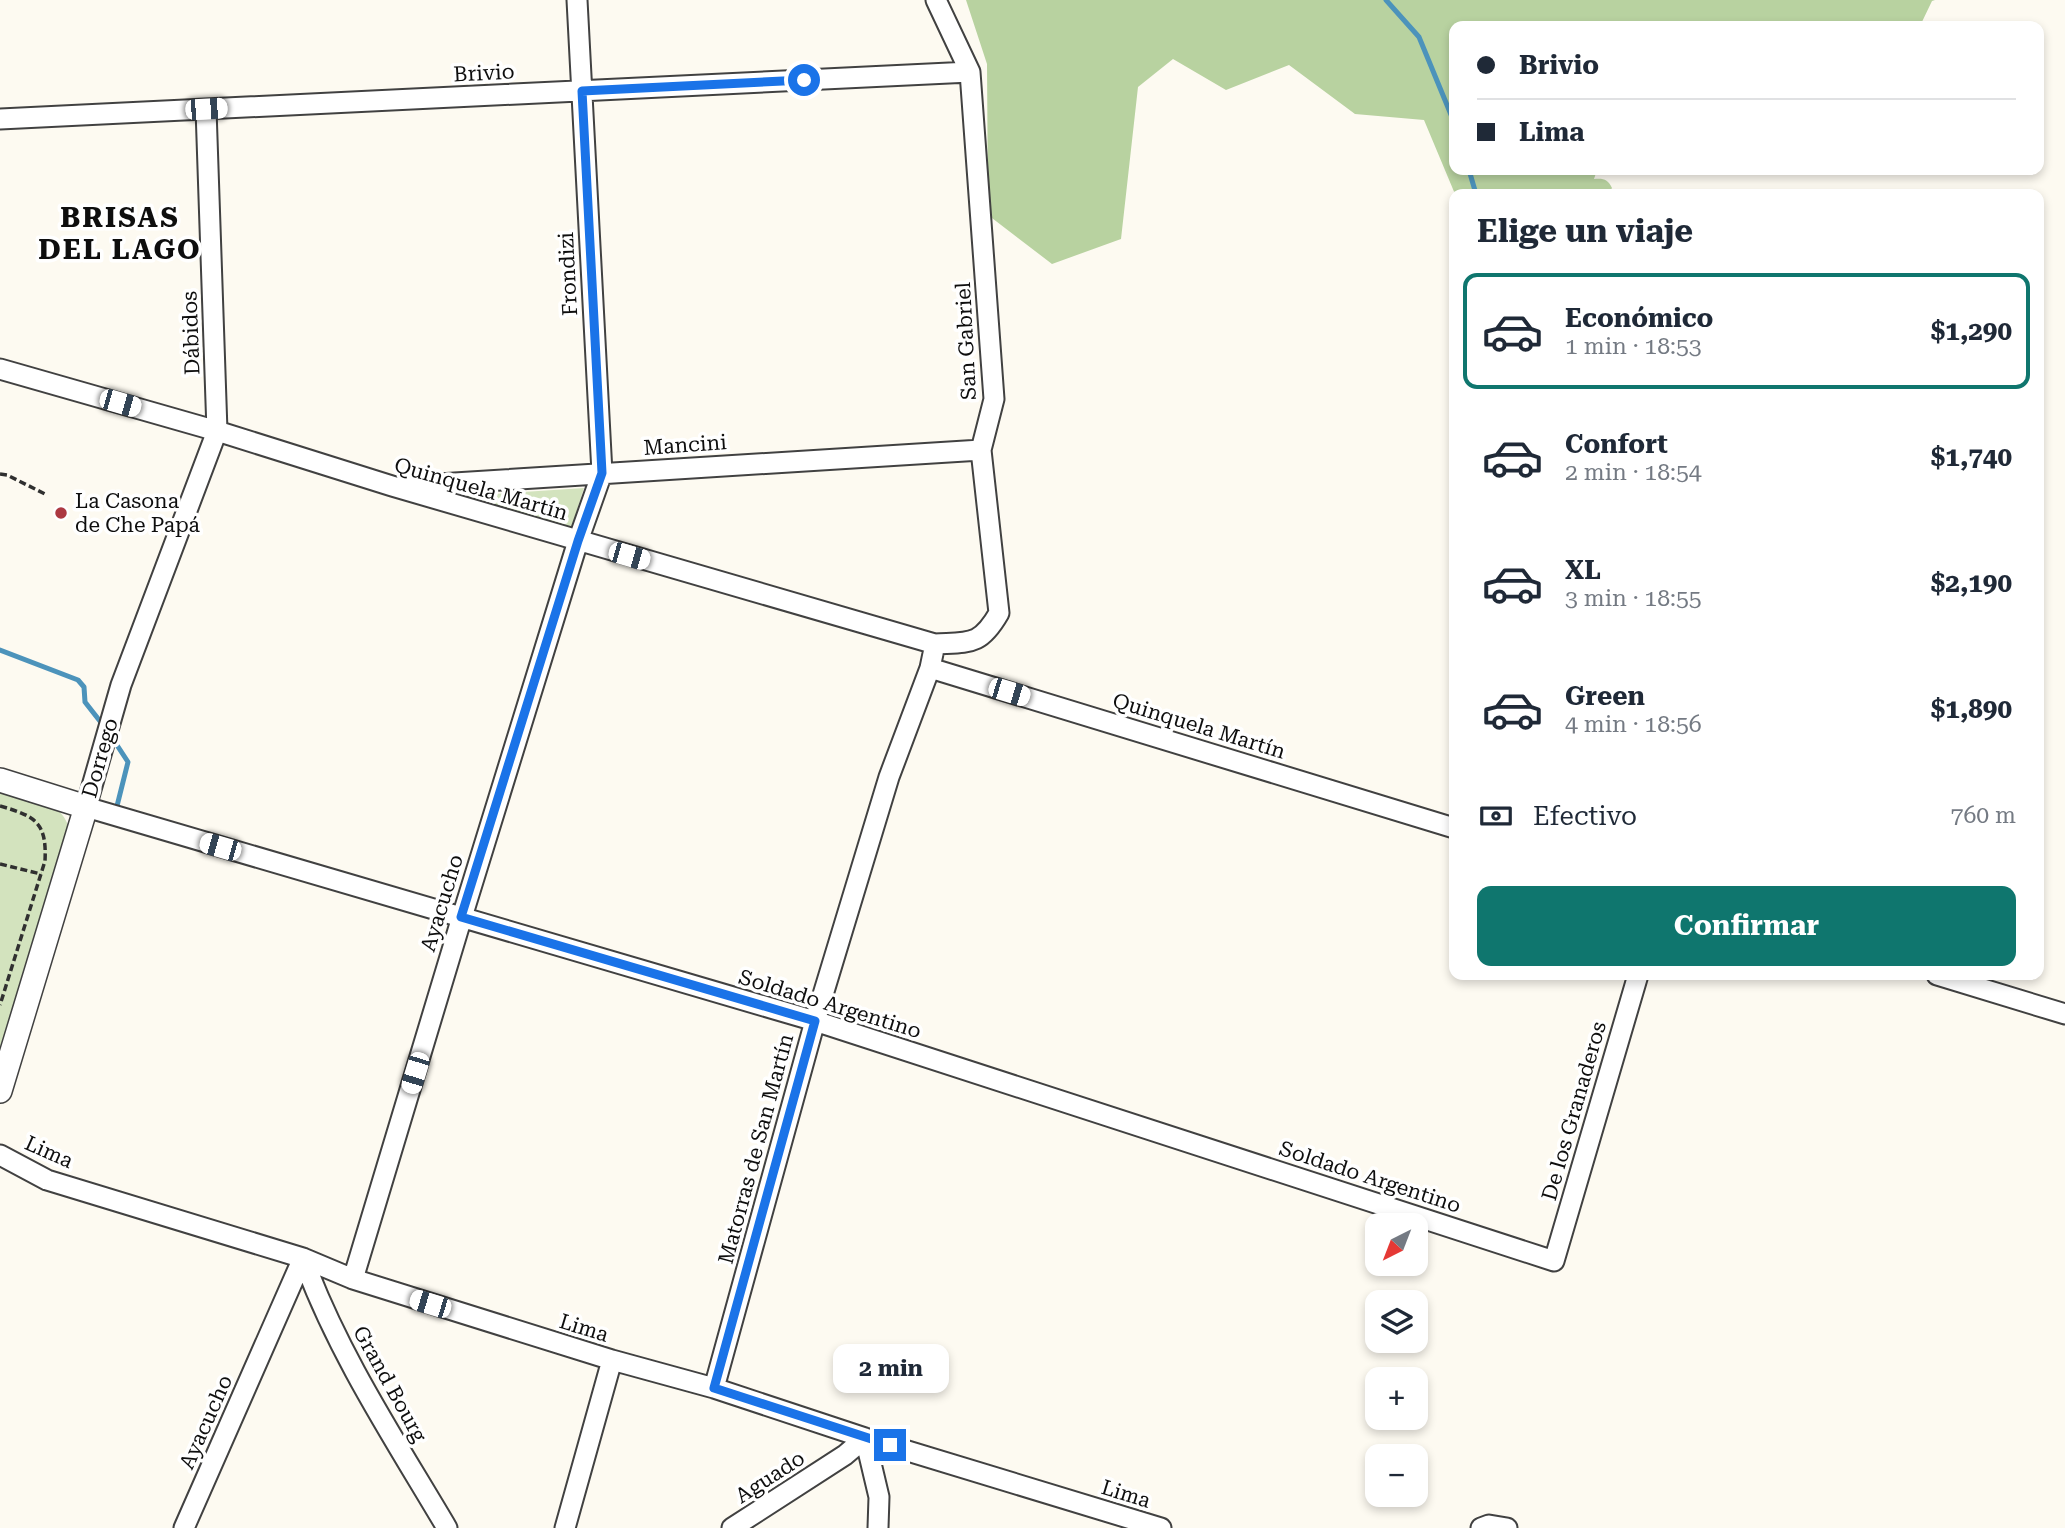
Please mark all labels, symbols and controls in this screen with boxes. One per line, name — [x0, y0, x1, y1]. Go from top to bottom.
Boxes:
text: Brivio — [1519, 50, 1599, 80]
street label: Brivio — [453, 59, 515, 87]
route start — [788, 64, 820, 96]
car — [185, 97, 228, 121]
text: Lima — [1519, 117, 1585, 147]
district label: BRISAS DEL LAGO — [38, 201, 202, 266]
text: Elige un viaje — [1477, 212, 1693, 250]
street label: Frondizi — [554, 231, 582, 317]
street label: San Gabriel — [951, 281, 981, 401]
street label: Dábidos — [178, 290, 204, 375]
icon: car — [1481, 300, 1544, 363]
text: Económico — [1565, 303, 1713, 333]
text: $1,290 — [1931, 316, 2012, 346]
text: 1 min · 18:53 — [1565, 333, 1702, 360]
car — [97, 387, 144, 419]
icon: car — [1481, 426, 1544, 489]
text: Confort — [1565, 429, 1668, 459]
street label: Mancini — [643, 430, 728, 460]
text: $1,740 — [1931, 442, 2012, 472]
street label: Quinquela Martín — [392, 453, 571, 525]
text: 2 min · 18:54 — [1565, 459, 1702, 486]
place label: La Casona de Che Papá — [75, 489, 201, 537]
marker: La Casona de Che Papá — [53, 505, 69, 521]
car — [606, 540, 653, 572]
icon: car — [1481, 552, 1544, 615]
text: XL — [1565, 555, 1601, 585]
text: $2,190 — [1931, 568, 2012, 598]
text: 3 min · 18:55 — [1565, 585, 1702, 612]
car — [986, 676, 1033, 708]
icon: car — [1481, 678, 1544, 741]
text: Green — [1565, 681, 1645, 711]
street label: Quinquela Martín — [1110, 688, 1289, 764]
text: $1,890 — [1931, 694, 2012, 724]
text: 4 min · 18:56 — [1565, 711, 1702, 738]
street label: Dorrego — [77, 715, 123, 801]
icon: cash — [1477, 797, 1515, 835]
text: Efectivo — [1533, 801, 1637, 831]
text: 760 m — [1951, 802, 2016, 829]
car — [197, 831, 244, 863]
street label: Ayacucho — [416, 852, 468, 954]
button: Confirmar — [1477, 886, 2016, 966]
street label: Soldado Argentino — [736, 965, 924, 1043]
street label: De los Granaderos — [1537, 1019, 1611, 1203]
street label: Matorras de San Martín — [714, 1031, 798, 1267]
car — [399, 1050, 432, 1096]
street label: Lima — [21, 1131, 77, 1173]
street label: Soldado Argentino — [1276, 1136, 1464, 1218]
north arrow — [1365, 1213, 1428, 1276]
map controls — [1365, 1213, 1428, 1507]
car — [407, 1288, 454, 1320]
button: layers — [1365, 1290, 1428, 1353]
street label: Lima — [556, 1309, 612, 1347]
street label: Grand Bourg — [348, 1322, 432, 1446]
callout: 2 min — [832, 1344, 948, 1392]
text: 2 min — [859, 1355, 923, 1382]
button: + — [1365, 1367, 1428, 1430]
street label: Ayacucho — [175, 1371, 237, 1473]
route end — [874, 1429, 906, 1461]
button: − — [1365, 1444, 1428, 1507]
street label: Aguado — [731, 1446, 809, 1508]
street label: Lima — [1098, 1475, 1154, 1513]

